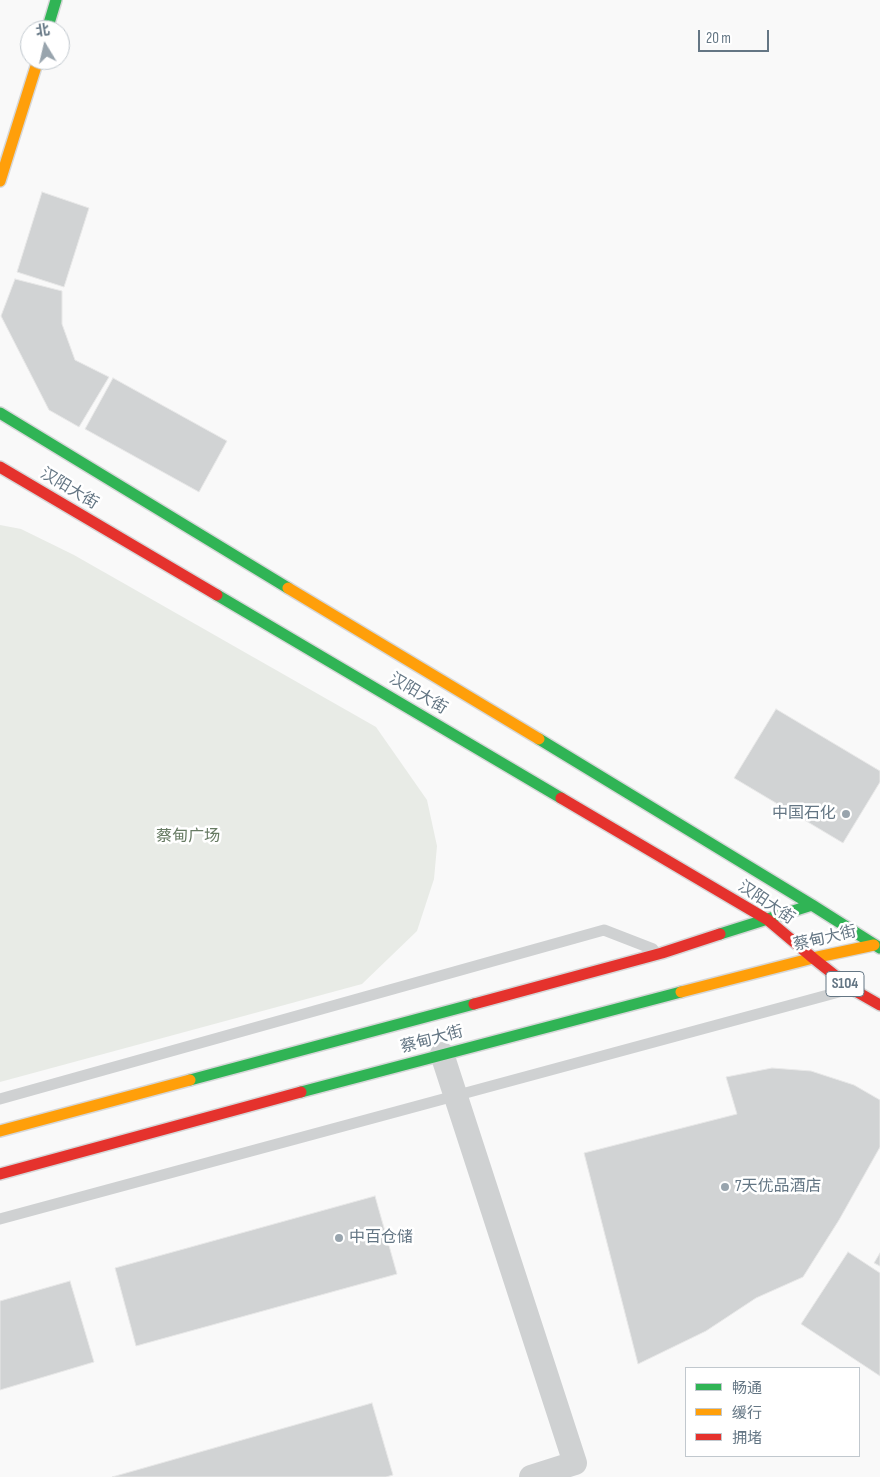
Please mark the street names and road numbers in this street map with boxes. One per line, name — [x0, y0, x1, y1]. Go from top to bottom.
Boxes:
street label: 汉阳大街 — [37, 464, 101, 514]
street label: 汉阳大街 — [386, 669, 450, 719]
street label: 汉阳大街 — [734, 877, 798, 929]
street label: 蔡甸大街 — [792, 922, 858, 956]
road number: S104 — [826, 972, 864, 996]
street label: 蔡甸大街 — [399, 1022, 465, 1058]

